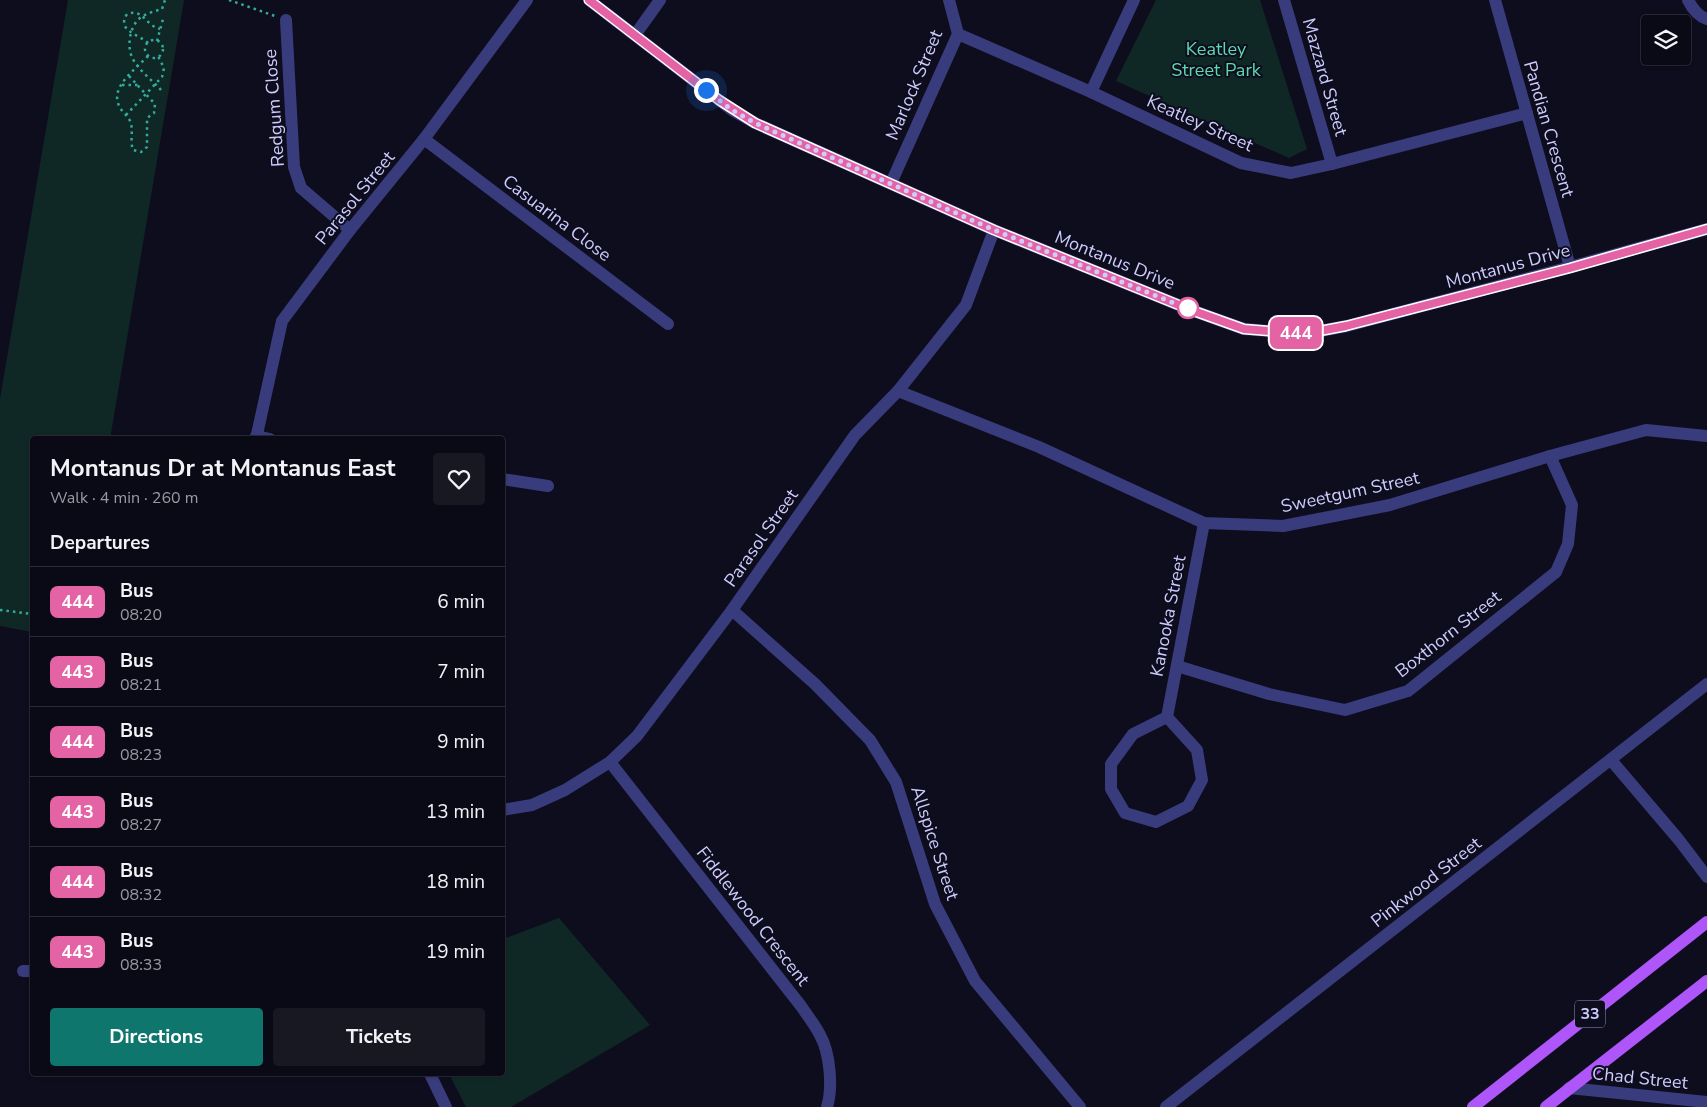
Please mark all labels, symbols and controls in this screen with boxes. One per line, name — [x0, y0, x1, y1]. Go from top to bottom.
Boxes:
street label: Mazzard Street — [1297, 15, 1353, 139]
map controls — [1641, 15, 1691, 65]
button: layers — [1641, 15, 1691, 65]
street label: Marlock Street — [880, 26, 948, 144]
park label: Keatley Street Park — [1171, 37, 1262, 82]
street label: Redgum Close — [258, 48, 290, 168]
street label: Pandian Crescent — [1518, 58, 1580, 201]
your location — [694, 78, 719, 103]
street label: Keatley Street — [1143, 89, 1258, 157]
street label: Parasol Street — [310, 146, 401, 250]
street label: Casuarina Close — [498, 169, 616, 267]
street label: Montanus Drive — [1051, 225, 1179, 295]
street label: Montanus Drive — [1443, 238, 1573, 294]
unlabelled marker — [1177, 297, 1199, 319]
line badge: 444 — [1267, 317, 1325, 349]
text: 444 — [1280, 321, 1312, 345]
text: Montanus Dr at Montanus East — [50, 452, 395, 484]
button: heart — [433, 453, 485, 505]
street label: Sweetgum Street — [1278, 465, 1422, 518]
street label: Parasol Street — [718, 484, 804, 592]
text: Walk · 4 min · 260 m — [50, 487, 198, 509]
text: Departures — [50, 530, 150, 556]
street label: Kanooka Street — [1144, 553, 1192, 679]
text: Bus — [120, 578, 153, 604]
street label: Boxthorn Street — [1390, 585, 1507, 683]
text: 6 min — [437, 589, 485, 615]
text: 444 — [61, 590, 94, 614]
text: 08:20 — [120, 604, 162, 626]
text: Bus — [120, 648, 153, 674]
text: 7 min — [437, 659, 485, 685]
text: 443 — [61, 660, 94, 684]
text: 08:21 — [120, 674, 162, 696]
text: Bus — [120, 718, 153, 744]
text: 9 min — [437, 729, 485, 755]
text: 444 — [61, 730, 94, 754]
text: 08:23 — [120, 744, 162, 766]
street label: Allspice Street — [905, 783, 965, 904]
text: Bus — [120, 788, 153, 814]
text: 13 min — [426, 799, 485, 825]
text: 443 — [61, 800, 94, 824]
text: 08:27 — [120, 814, 162, 836]
street label: Pinkwood Street — [1366, 831, 1487, 933]
street label: Fiddlewood Crescent — [691, 841, 815, 991]
text: Bus — [120, 858, 153, 884]
text: 18 min — [426, 869, 485, 895]
text: 444 — [61, 870, 94, 894]
text: 08:32 — [120, 884, 162, 906]
text: Bus — [120, 928, 153, 954]
text: 19 min — [426, 939, 485, 965]
text: 443 — [61, 940, 94, 964]
text: 08:33 — [120, 954, 162, 976]
road number: 33 — [1575, 1001, 1605, 1028]
button: Directions — [50, 1008, 263, 1066]
button: Tickets — [273, 1008, 485, 1066]
street label: Chad Street — [1591, 1061, 1690, 1095]

